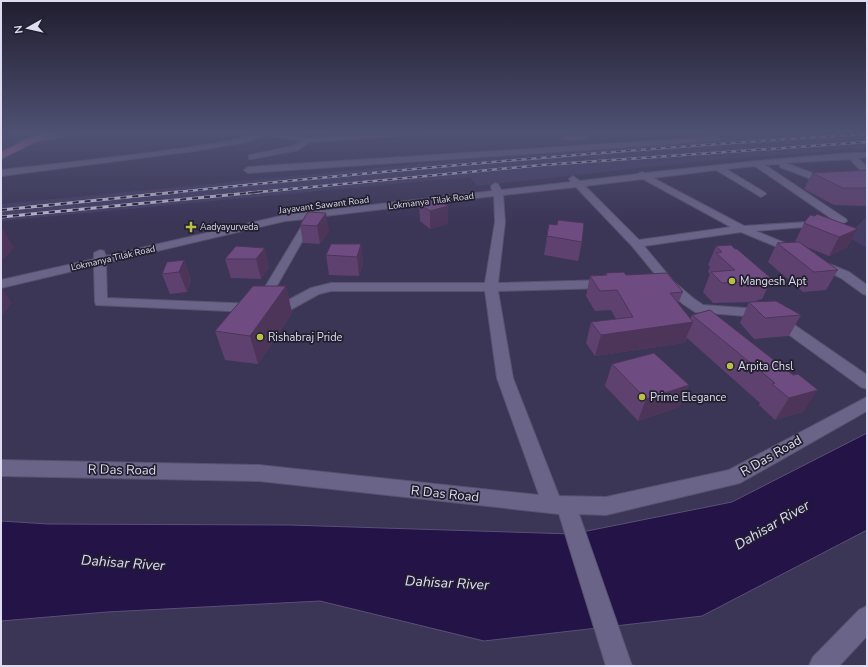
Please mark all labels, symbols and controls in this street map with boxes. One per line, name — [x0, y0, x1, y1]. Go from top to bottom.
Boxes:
north arrow — [8, 8, 48, 48]
text: N — [11, 24, 27, 34]
street label: Lokmanya Tilak Road — [387, 190, 475, 212]
street label: Jayavant Sawant Road — [277, 194, 370, 217]
marker: Aadyayurveda — [185, 221, 197, 233]
place label: Aadyayurveda — [200, 221, 259, 233]
street label: Lokmanya Tilak Road — [70, 242, 156, 274]
place label: Mangesh Apt — [740, 274, 807, 289]
marker: Mangesh Apt — [727, 276, 737, 286]
place label: Rishabraj Pride — [268, 330, 343, 345]
marker: Rishabraj Pride — [255, 332, 265, 342]
place label: Arpita Chsl — [738, 359, 794, 374]
marker: Arpita Chsl — [725, 361, 735, 371]
place label: Prime Elegance — [650, 390, 726, 405]
marker: Prime Elegance — [637, 392, 647, 402]
street label: R Das Road — [737, 431, 805, 481]
street label: R Das Road — [88, 460, 156, 480]
street label: R Das Road — [410, 481, 480, 507]
water label: Dahisar River — [731, 495, 814, 554]
water label: Dahisar River — [80, 551, 167, 575]
water label: Dahisar River — [405, 571, 490, 595]

